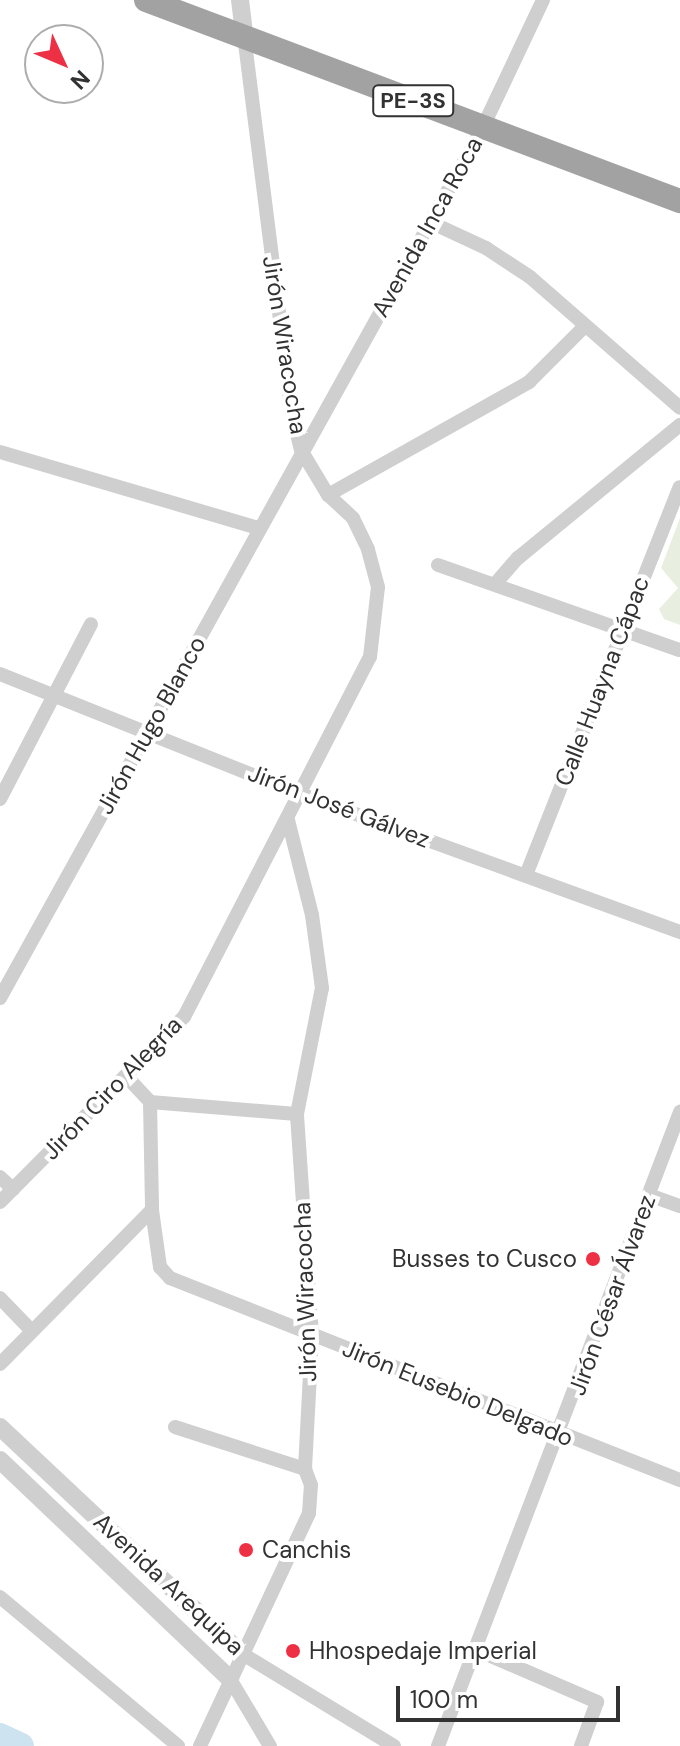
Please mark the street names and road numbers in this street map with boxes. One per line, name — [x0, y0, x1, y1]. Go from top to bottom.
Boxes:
road number: PE-3S — [371, 83, 455, 119]
street label: Avenida Inca Roca — [366, 132, 488, 322]
street label: Jirón Wiracocha — [257, 254, 313, 436]
street label: Calle Huayna Cápac — [549, 572, 655, 790]
street label: Jirón Hugo Blanco — [90, 631, 212, 819]
street label: Jirón José Gálvez — [244, 758, 434, 854]
street label: Jirón Ciro Alegría — [36, 1010, 188, 1166]
street label: Jirón César Álvarez — [562, 1191, 662, 1399]
street label: Jirón Wiracocha — [287, 1202, 323, 1382]
street label: Jirón Eusebio Delgado — [338, 1334, 578, 1452]
street label: Avenida Arequipa — [88, 1507, 250, 1661]

